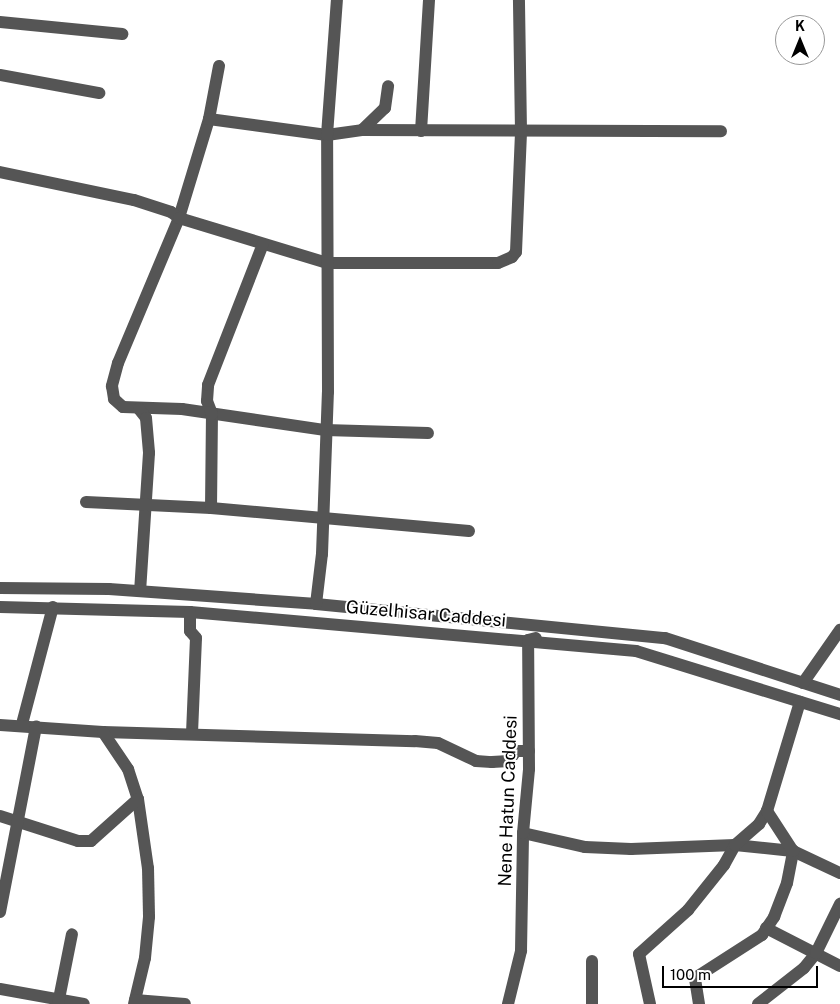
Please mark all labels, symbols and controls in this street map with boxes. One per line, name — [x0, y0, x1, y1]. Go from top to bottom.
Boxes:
north arrow — [775, 15, 825, 65]
text: K — [795, 18, 805, 34]
street label: Güzelhisar Caddesi — [345, 596, 507, 632]
street label: Nene Hatun Caddesi — [494, 715, 522, 887]
scale bar — [665, 956, 821, 988]
text: 100 m — [670, 966, 711, 983]

